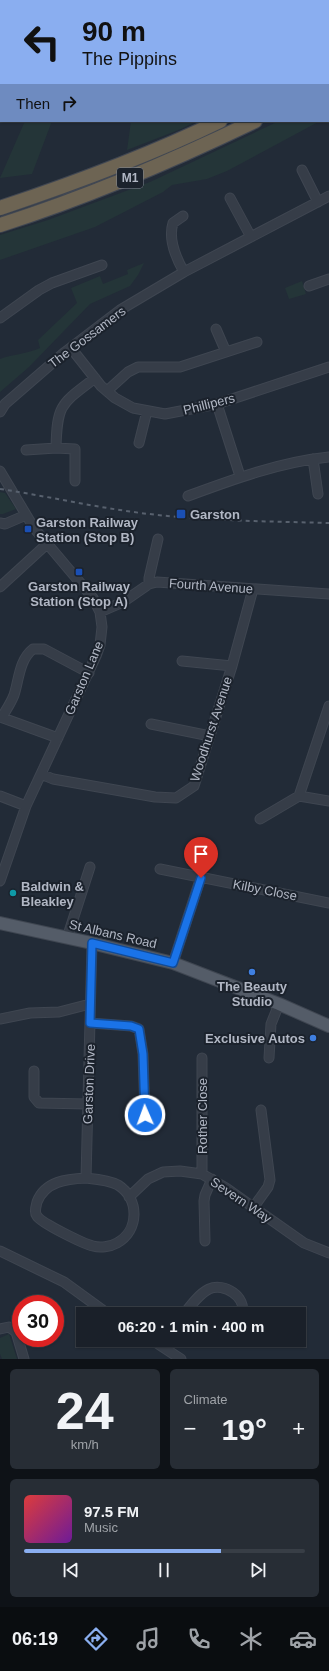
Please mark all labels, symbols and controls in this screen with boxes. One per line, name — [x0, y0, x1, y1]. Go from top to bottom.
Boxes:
icon: left — [16, 16, 68, 68]
text: 90 m — [82, 16, 146, 47]
text: The Pippins — [82, 49, 177, 69]
icon: right — [58, 92, 80, 114]
text: Then — [16, 95, 50, 112]
road number: M1 — [117, 168, 143, 188]
street label: The Gossamers — [46, 303, 129, 371]
street label: Phillipers — [182, 390, 237, 418]
place label: Garston — [190, 507, 240, 522]
marker: Garston — [175, 508, 187, 520]
place label: Garston Railway Station (Stop B) — [36, 515, 139, 545]
marker: Garston Railway Station (Stop B) — [23, 524, 33, 534]
marker: Garston Railway Station (Stop A) — [74, 567, 84, 577]
street label: Fourth Avenue — [168, 576, 254, 596]
place label: Garston Railway Station (Stop A) — [28, 579, 131, 609]
street label: Garston Lane — [62, 639, 106, 717]
street label: Woodhurst Avenue — [187, 675, 235, 783]
pin — [184, 837, 218, 878]
icon: arrive — [190, 843, 212, 865]
street label: Kilby Close — [232, 876, 298, 904]
place label: Baldwin & Bleakley — [21, 879, 84, 909]
marker: Baldwin & Bleakley — [8, 888, 18, 898]
street label: St Albans Road — [68, 917, 158, 951]
marker: The Beauty Studio — [247, 967, 257, 977]
place label: The Beauty Studio — [217, 979, 288, 1009]
place label: Exclusive Autos — [205, 1031, 305, 1046]
marker: Exclusive Autos — [308, 1033, 318, 1043]
street label: Garston Drive — [80, 1044, 98, 1124]
street label: Rother Close — [195, 1078, 210, 1154]
position arrow — [124, 1094, 166, 1136]
street label: Severn Way — [208, 1174, 275, 1226]
speed limit sign: 30 — [12, 1295, 64, 1347]
text: 06:20 · 1 min · 400 m — [118, 1318, 264, 1335]
text: 24 — [56, 1382, 114, 1440]
text: Climate — [184, 1392, 228, 1407]
text: 19° — [222, 1413, 267, 1446]
text: − — [184, 1416, 196, 1441]
text: + — [292, 1416, 305, 1441]
text: km/h — [71, 1437, 99, 1452]
text: 97.5 FM — [84, 1503, 139, 1520]
text: Music — [84, 1520, 118, 1535]
icon: previous — [60, 1559, 82, 1581]
icon: pause — [153, 1559, 175, 1581]
icon: next — [247, 1559, 269, 1581]
icon: directions — [82, 1625, 110, 1653]
icon: music — [134, 1625, 162, 1653]
icon: phone — [185, 1625, 213, 1653]
icon: climate — [237, 1625, 265, 1653]
icon: car — [289, 1625, 317, 1653]
text: 06:19 — [12, 1629, 58, 1649]

